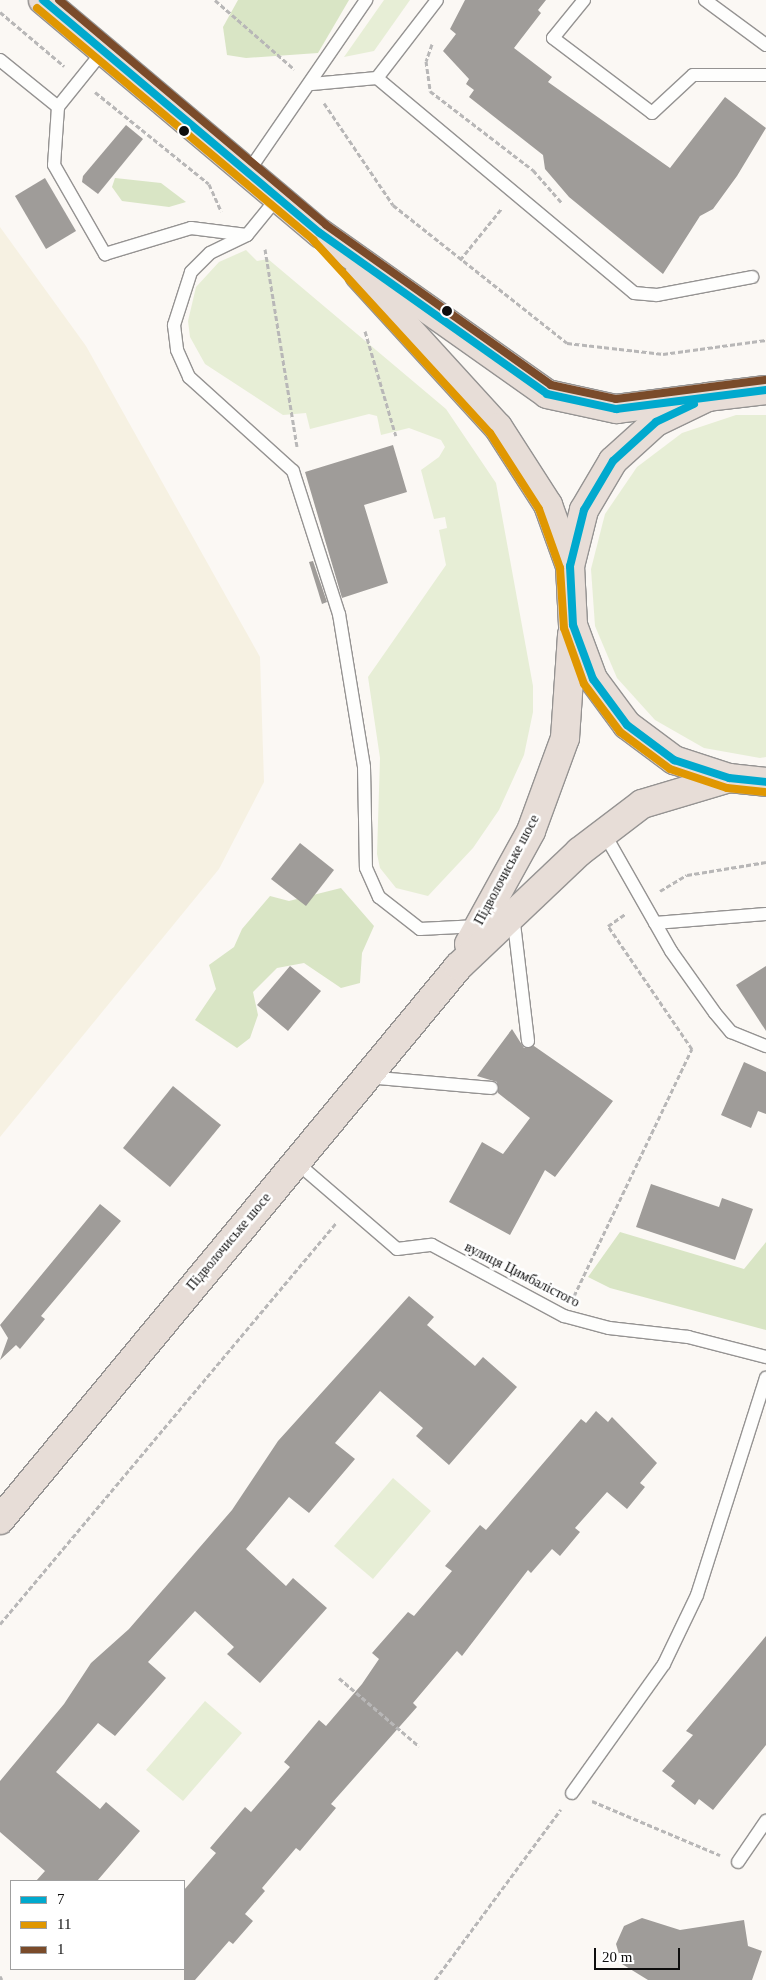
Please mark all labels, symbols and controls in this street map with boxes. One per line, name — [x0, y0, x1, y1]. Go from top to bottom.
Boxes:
unlabelled marker — [179, 126, 189, 136]
unlabelled marker — [442, 306, 452, 316]
street label: Підволочиське шосе — [471, 812, 543, 928]
street label: Підволочиське шосе — [183, 1190, 275, 1294]
street label: вулиця Цимбалістого — [462, 1239, 582, 1311]
legend — [10, 1880, 185, 1970]
text: 7 — [57, 1891, 65, 1907]
text: 11 — [57, 1916, 71, 1932]
scale bar — [596, 1938, 682, 1970]
text: 1 — [57, 1941, 65, 1957]
text: 20 m — [602, 1949, 632, 1965]

